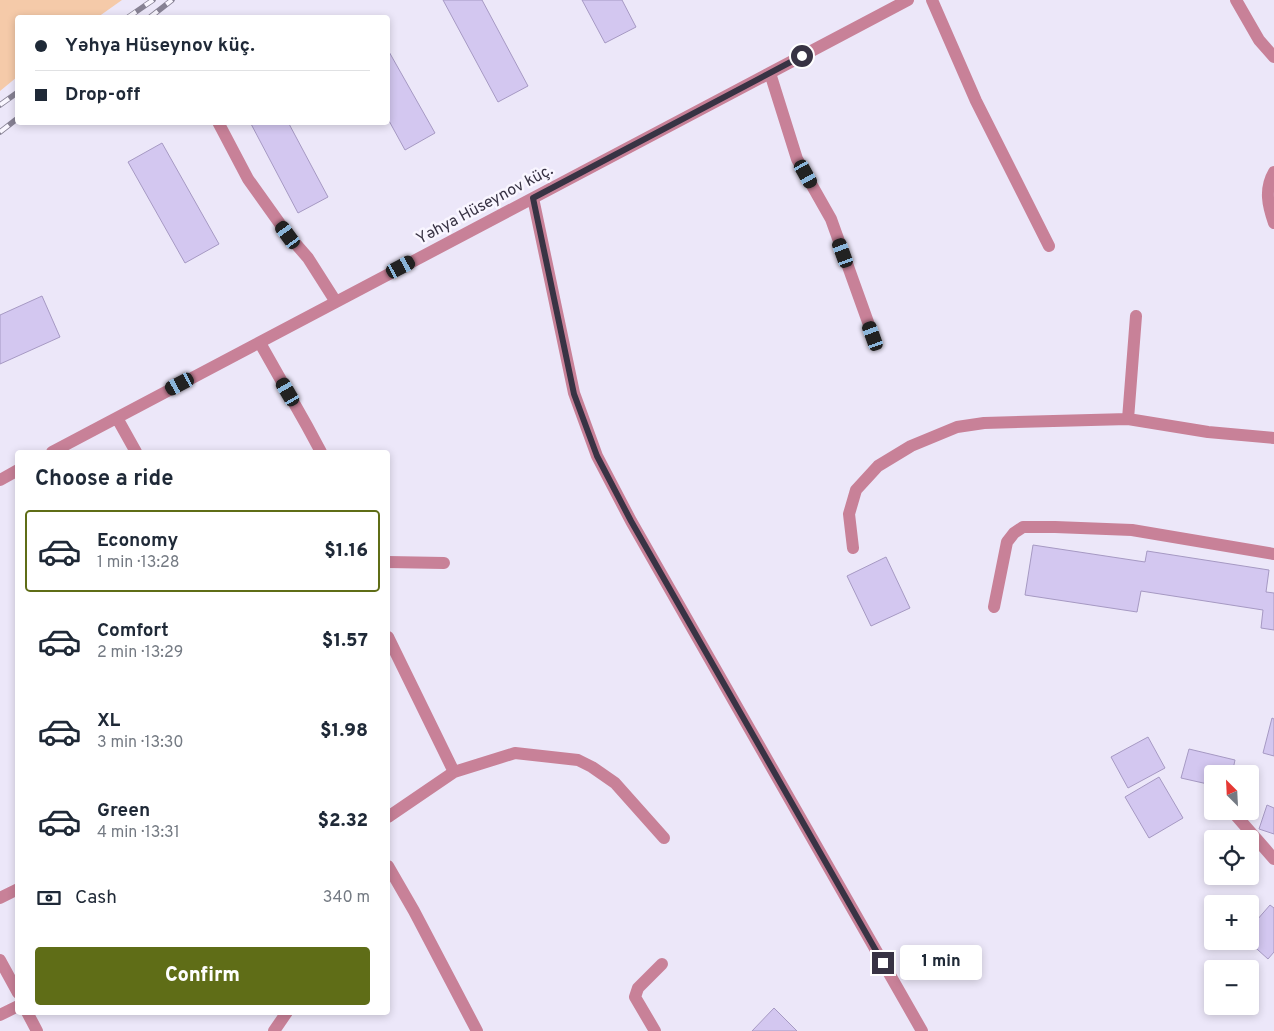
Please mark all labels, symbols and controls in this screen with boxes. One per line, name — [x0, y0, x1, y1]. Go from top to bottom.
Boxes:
text: Yəhya Hüseynov küç. — [65, 34, 255, 58]
route start — [791, 45, 813, 67]
text: Drop-off — [65, 83, 140, 107]
car — [792, 157, 819, 191]
street label: Yəhya Hüseynov küç. — [413, 161, 557, 249]
car — [273, 218, 302, 252]
car — [830, 236, 855, 270]
car — [384, 253, 417, 281]
car — [860, 319, 885, 353]
car — [163, 370, 196, 398]
car — [274, 375, 301, 409]
text: Choose a ride — [35, 466, 173, 493]
icon: car — [37, 529, 82, 574]
text: Economy — [97, 529, 178, 553]
text: $1.16 — [324, 539, 368, 563]
text: 1 min · 13:28 — [97, 553, 180, 573]
icon: car — [37, 619, 82, 664]
text: Comfort — [97, 619, 169, 643]
text: $1.57 — [322, 629, 368, 653]
text: 2 min · 13:29 — [97, 643, 183, 663]
icon: car — [37, 709, 82, 754]
text: XL — [97, 709, 120, 733]
text: $1.98 — [320, 719, 368, 743]
text: 3 min · 13:30 — [97, 733, 183, 753]
north arrow — [1204, 765, 1259, 820]
map controls — [1204, 765, 1259, 1015]
icon: car — [37, 799, 82, 844]
text: Green — [97, 799, 150, 823]
text: $2.32 — [317, 809, 368, 833]
text: 4 min · 13:31 — [97, 823, 180, 843]
button: locate — [1204, 830, 1259, 885]
icon: cash — [35, 884, 63, 912]
text: Cash — [75, 886, 117, 910]
text: 340 m — [323, 888, 370, 908]
button: + — [1204, 895, 1259, 950]
callout: 1 min — [900, 946, 983, 980]
button: Confirm — [35, 947, 370, 1005]
route end — [872, 952, 894, 974]
text: 1 min — [921, 952, 961, 972]
button: − — [1204, 960, 1259, 1015]

